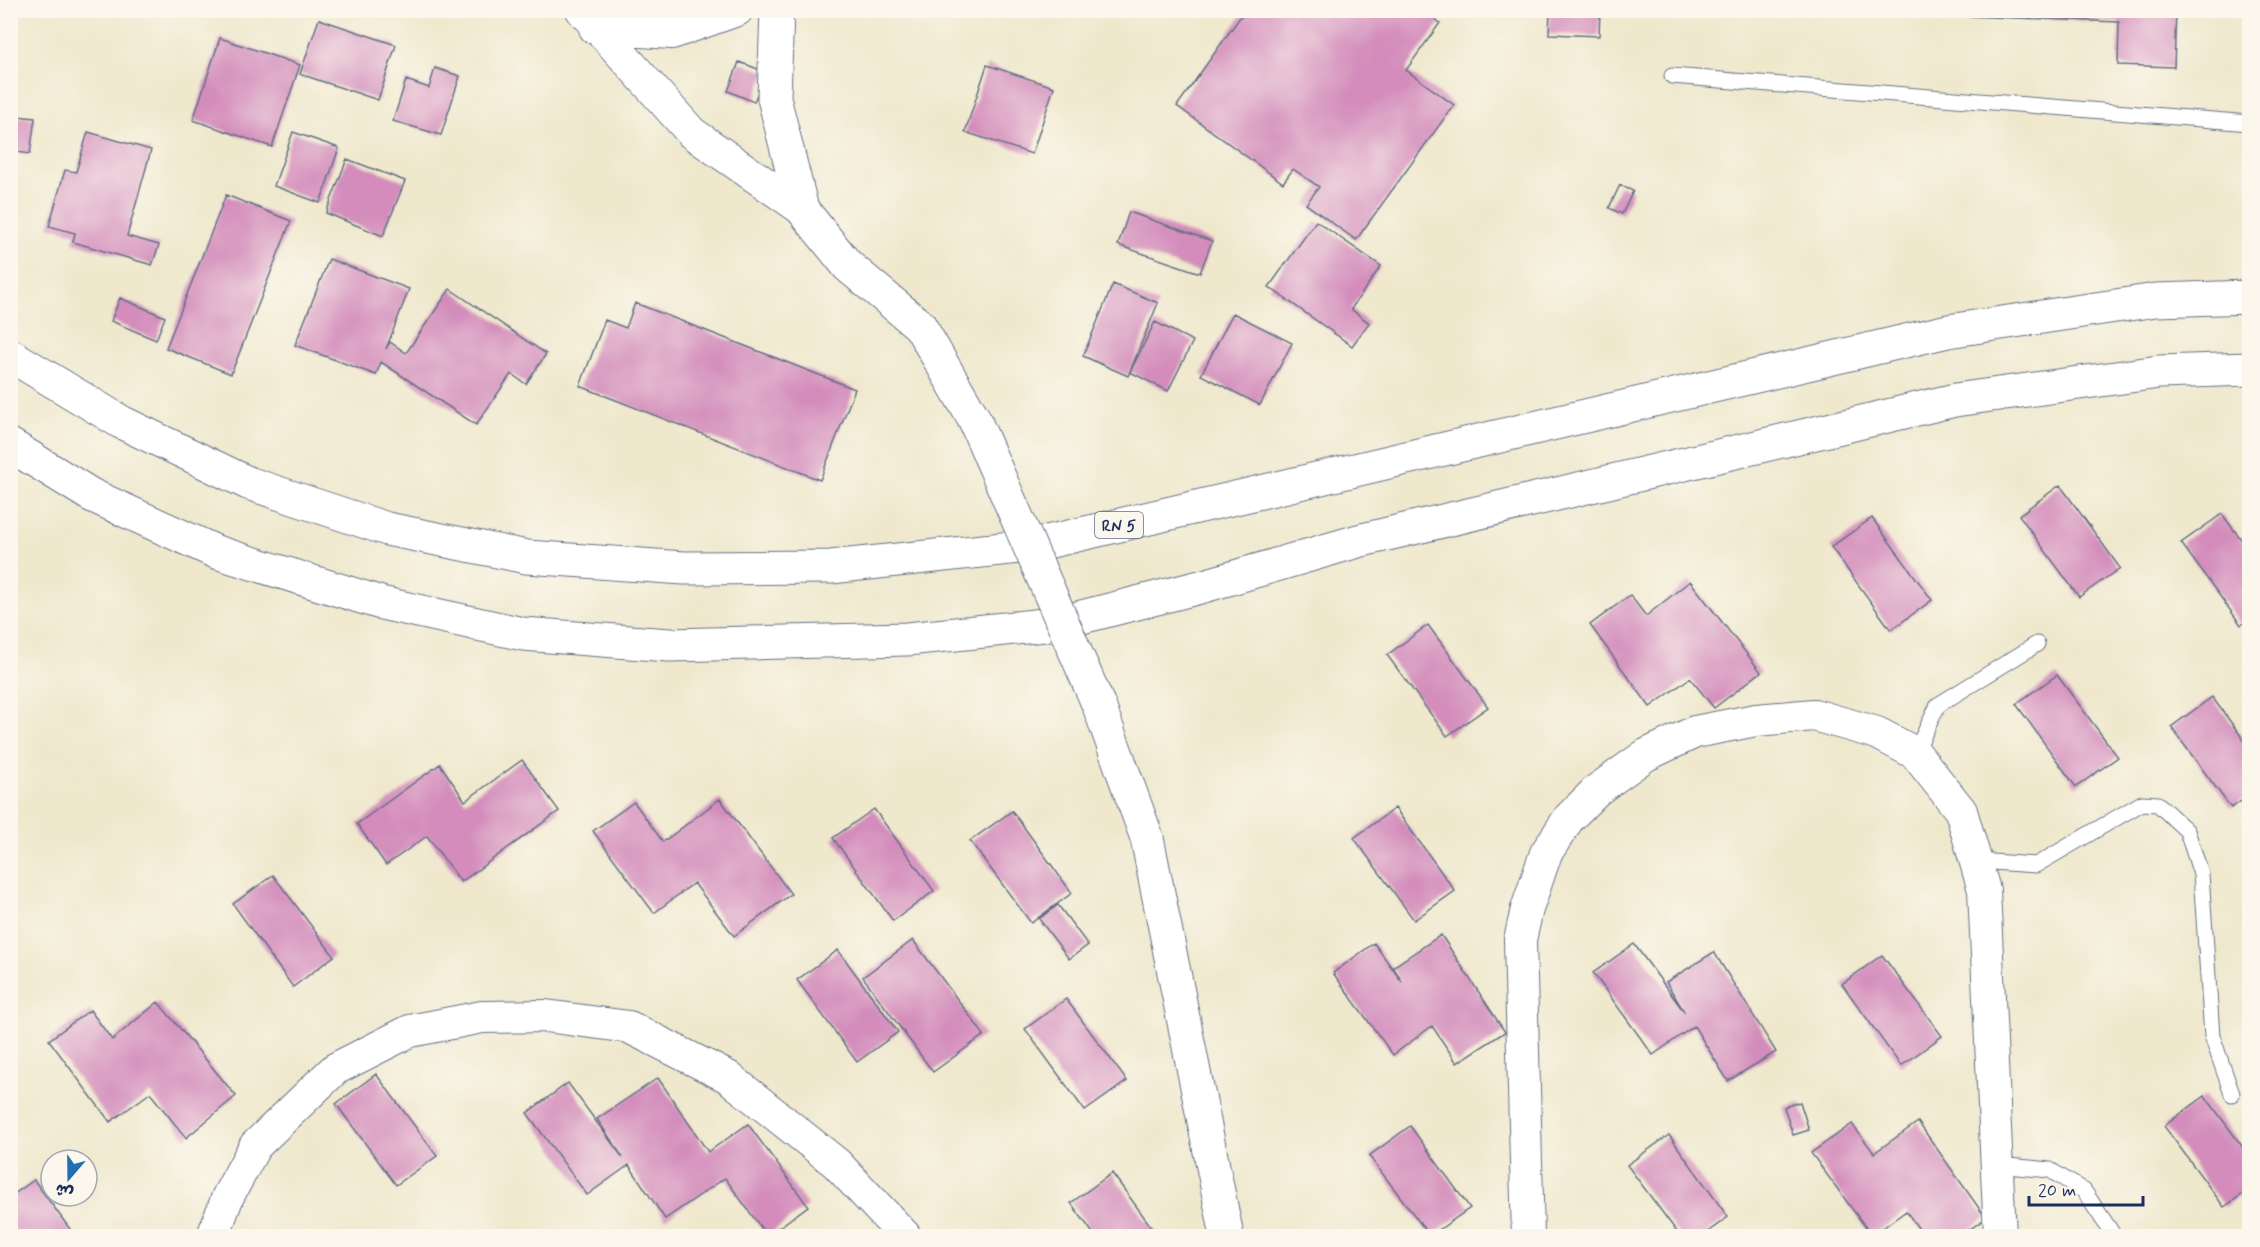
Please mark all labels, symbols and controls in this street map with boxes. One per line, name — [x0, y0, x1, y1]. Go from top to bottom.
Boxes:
road number: RN 5 — [1095, 512, 1143, 538]
north arrow — [39, 1148, 99, 1208]
scale bar — [2029, 1169, 2143, 1207]
text: ش — [53, 1178, 76, 1204]
text: 20 m — [2038, 1179, 2076, 1203]

